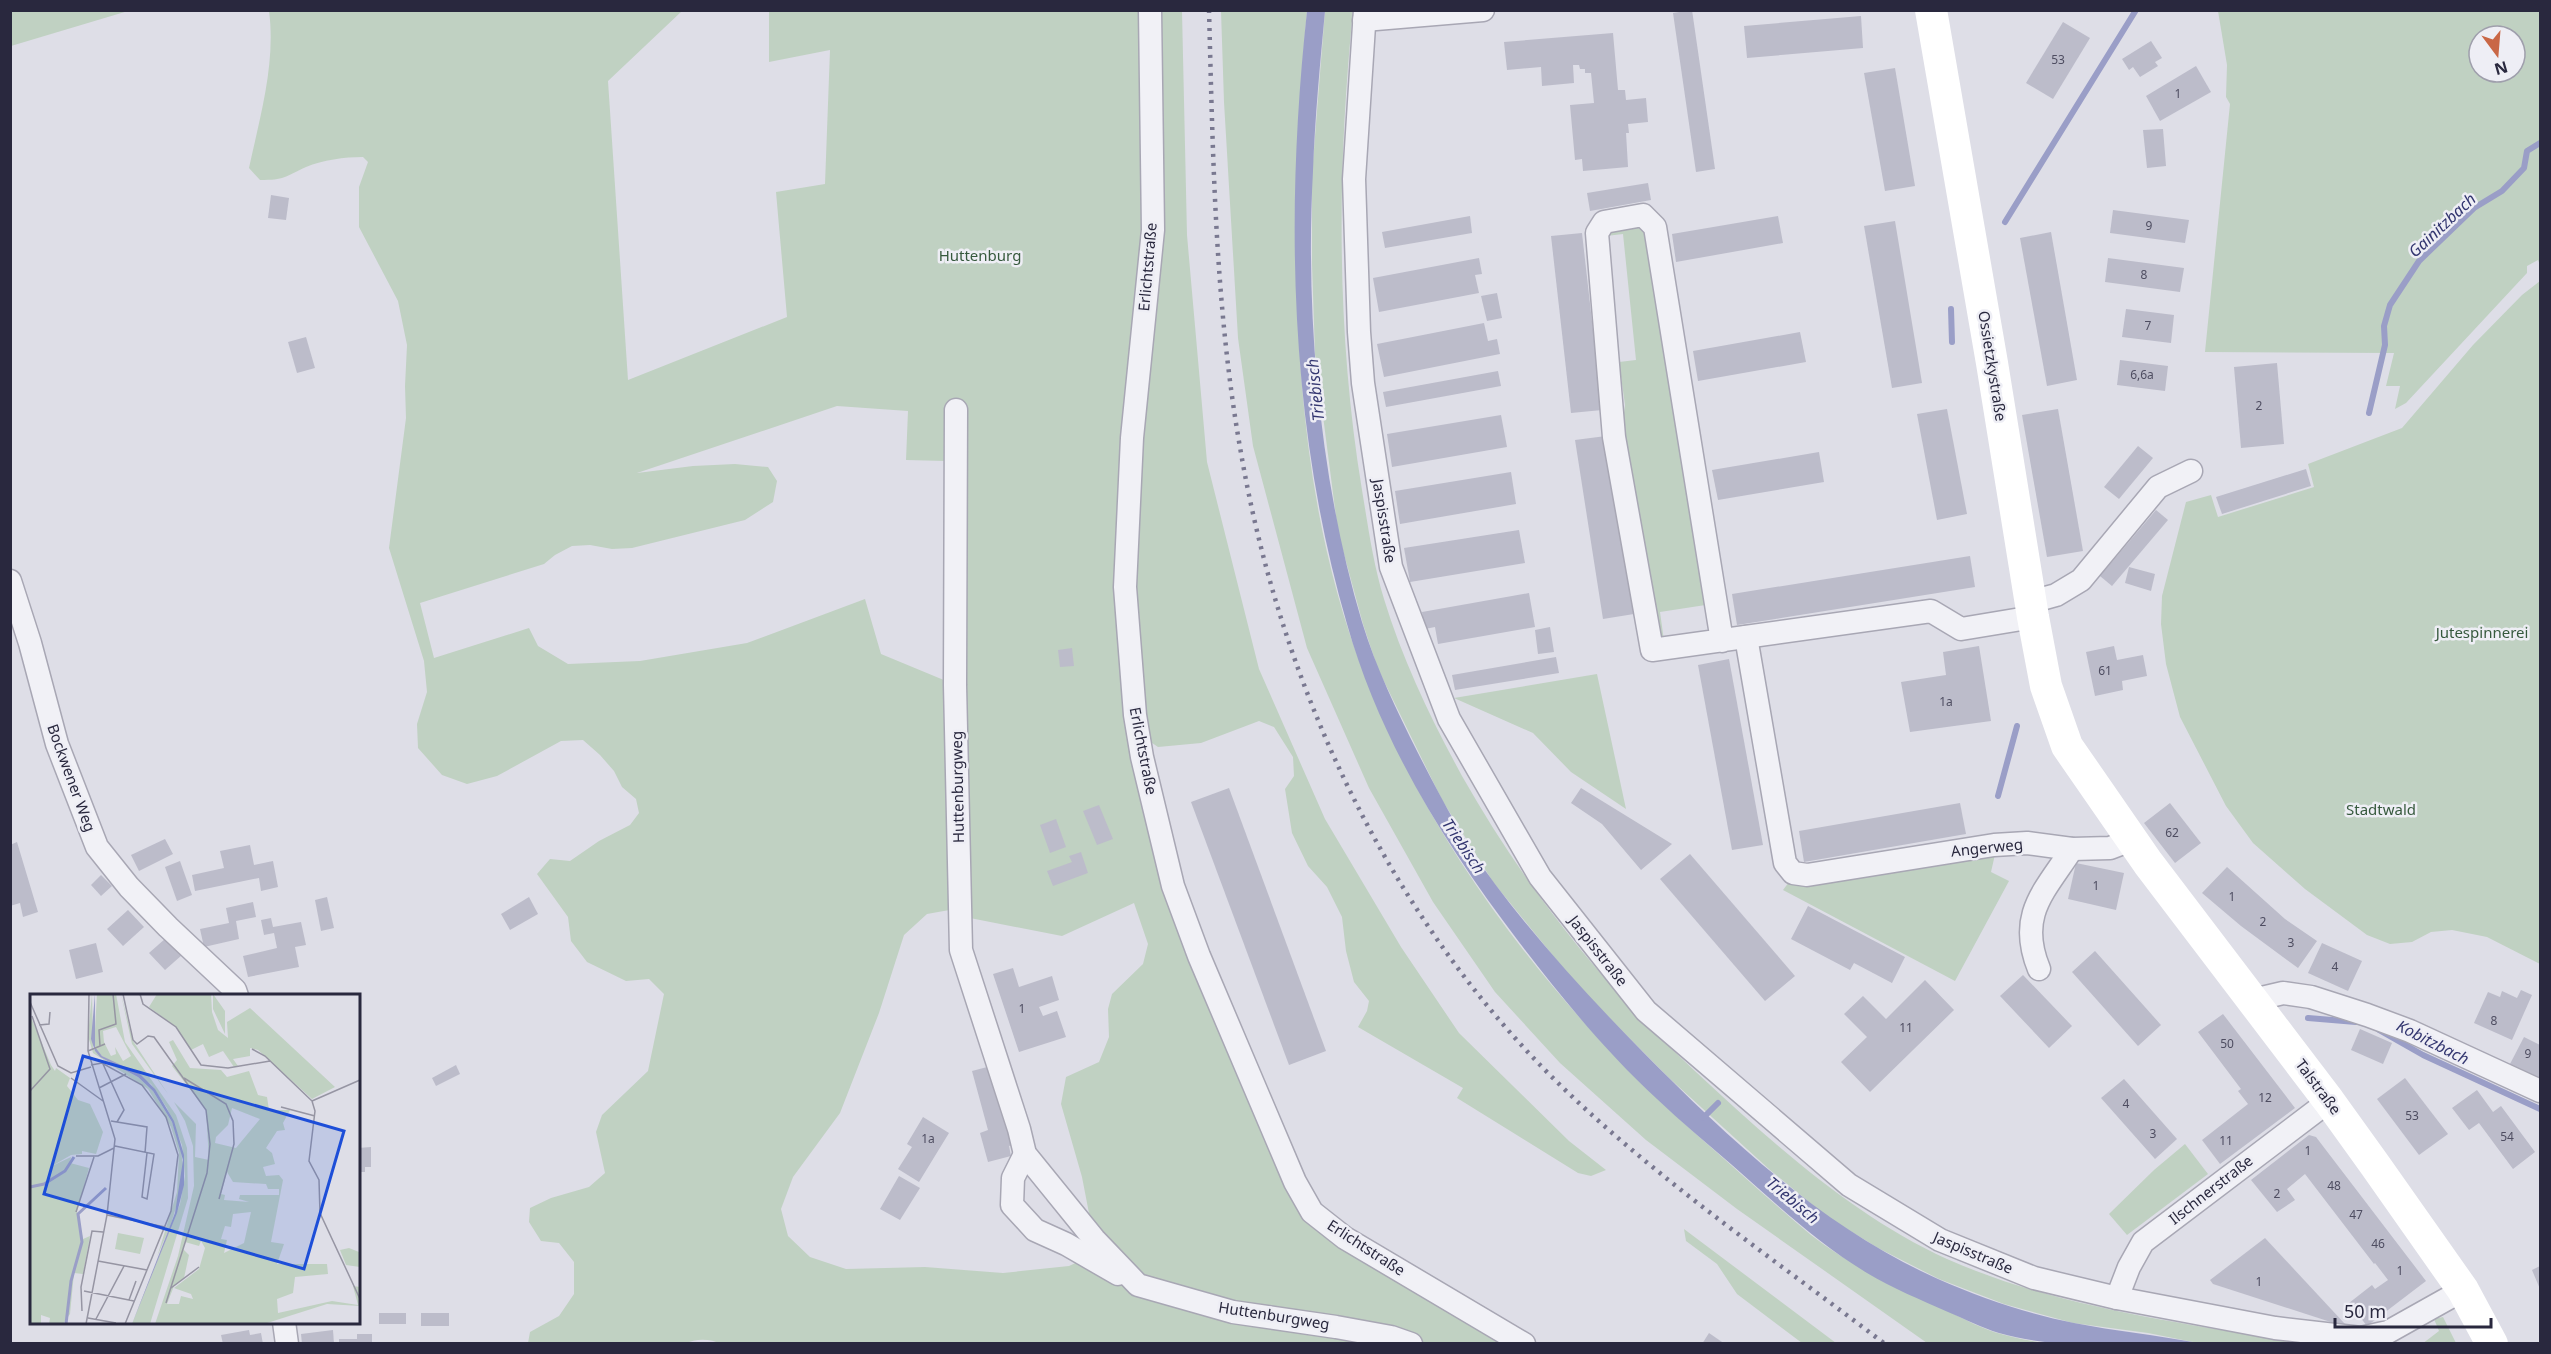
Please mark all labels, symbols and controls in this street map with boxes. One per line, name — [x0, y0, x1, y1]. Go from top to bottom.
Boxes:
north arrow — [2467, 24, 2527, 84]
house number: 53 — [2051, 51, 2065, 68]
text: N — [2492, 56, 2510, 81]
house number: 1 — [2175, 85, 2181, 102]
water label: Gainitzbach — [2404, 188, 2480, 262]
house number: 9 — [2146, 217, 2153, 234]
street label: Erlichtstraße — [1133, 222, 1161, 312]
park label: Huttenburg — [939, 245, 1021, 265]
house number: 8 — [2141, 266, 2148, 283]
street label: Ossietzkystraße — [1974, 309, 2012, 422]
house number: 7 — [2145, 317, 2152, 334]
water label: Triebisch — [1301, 358, 1329, 422]
house number: 6,6a — [2130, 366, 2154, 383]
house number: 2 — [2256, 397, 2263, 414]
street label: Jaspisstraße — [1368, 475, 1401, 564]
park label: Jutespinnerei — [2434, 622, 2528, 642]
house number: 61 — [2098, 662, 2112, 679]
house number: 1a — [1939, 693, 1953, 710]
street label: Erlichtstraße — [1126, 705, 1162, 796]
street label: Bockwener Weg — [43, 721, 101, 834]
street label: Huttenburgweg — [946, 731, 968, 843]
park label: Stadtwald — [2346, 799, 2416, 819]
water label: Triebisch — [1437, 814, 1491, 878]
house number: 62 — [2165, 824, 2179, 841]
street label: Angerweg — [1950, 833, 2024, 861]
house number: 1 — [2093, 877, 2099, 894]
house number: 1 — [2229, 888, 2235, 905]
street label: Jaspisstraße — [1564, 909, 1633, 990]
house number: 2 — [2260, 913, 2267, 930]
house number: 3 — [2288, 934, 2295, 951]
house number: 4 — [2332, 958, 2339, 975]
inset map — [30, 994, 360, 1324]
house number: 1 — [1019, 1000, 1025, 1017]
house number: 8 — [2491, 1012, 2498, 1029]
water label: Kobitzbach — [2393, 1014, 2473, 1070]
house number: 11 — [1899, 1019, 1913, 1036]
house number: 50 — [2220, 1035, 2234, 1052]
house number: 9 — [2525, 1045, 2532, 1062]
street label: Talstraße — [2291, 1055, 2346, 1118]
house number: 12 — [2258, 1089, 2272, 1106]
house number: 4 — [2123, 1095, 2130, 1112]
house number: 53 — [2405, 1107, 2419, 1124]
house number: 3 — [2150, 1125, 2157, 1142]
house number: 54 — [2500, 1128, 2514, 1145]
house number: 1a — [921, 1130, 935, 1147]
house number: 11 — [2219, 1132, 2233, 1149]
house number: 1 — [2305, 1142, 2311, 1159]
street label: Ilschnerstraße — [2164, 1150, 2256, 1228]
water label: Triebisch — [1762, 1171, 1824, 1229]
house number: 48 — [2327, 1177, 2341, 1194]
house number: 2 — [2274, 1185, 2281, 1202]
house number: 47 — [2349, 1206, 2363, 1223]
street label: Erlichtstraße — [1324, 1215, 1409, 1280]
street label: Jaspisstraße — [1929, 1226, 2016, 1278]
house number: 46 — [2371, 1235, 2385, 1252]
house number: 1 — [2397, 1262, 2403, 1279]
house number: 1 — [2256, 1273, 2262, 1290]
scale bar — [2335, 1291, 2491, 1329]
street label: Huttenburgweg — [1217, 1296, 1331, 1334]
text: 50 m — [2344, 1299, 2386, 1323]

